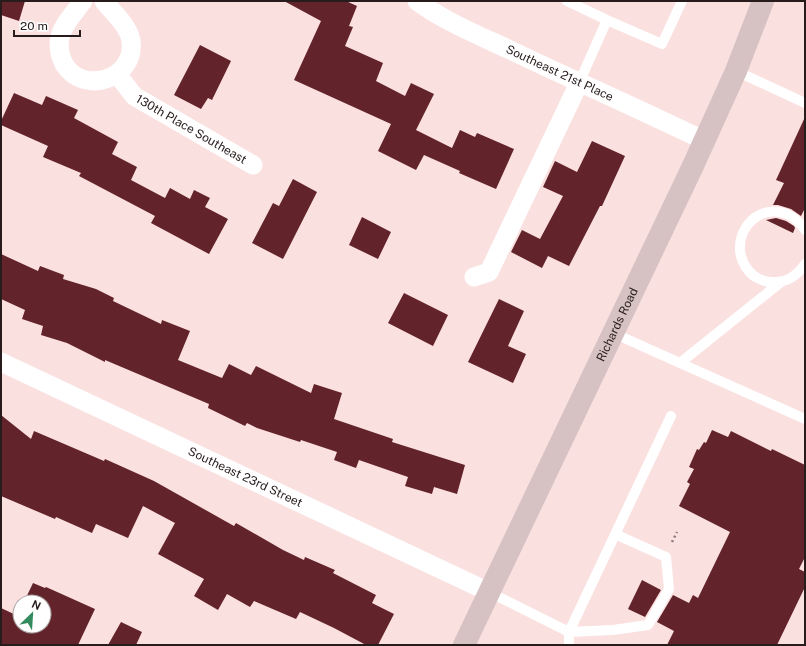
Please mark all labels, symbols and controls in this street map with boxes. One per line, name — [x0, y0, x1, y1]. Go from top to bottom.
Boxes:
scale bar — [14, 12, 80, 38]
text: 20 m — [20, 19, 48, 33]
street label: Southeast 21st Place — [504, 42, 616, 104]
street label: 130th Place Southeast — [133, 92, 249, 167]
street label: Richards Road — [593, 286, 641, 364]
street label: Southeast 23rd Street — [186, 444, 305, 510]
north arrow — [12, 594, 52, 634]
text: N — [30, 598, 43, 612]

